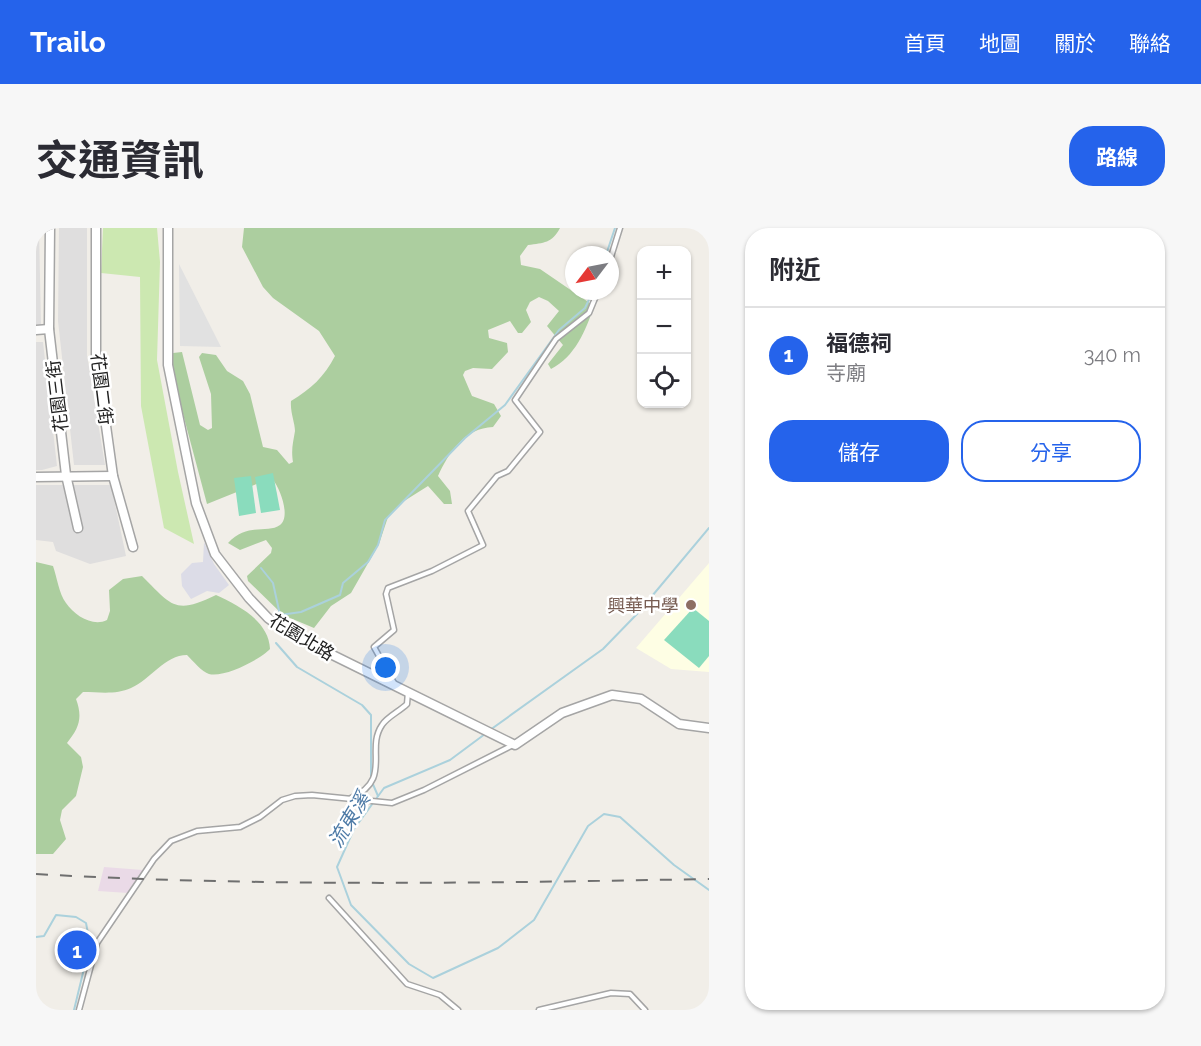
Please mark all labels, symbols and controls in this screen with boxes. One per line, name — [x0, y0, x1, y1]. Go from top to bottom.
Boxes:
text: Trailo — [30, 26, 106, 59]
text: 首頁 — [904, 31, 946, 56]
text: 地圖 — [979, 31, 1021, 56]
text: 關於 — [1054, 31, 1096, 56]
text: 聯絡 — [1129, 31, 1171, 56]
button: 路線 — [1069, 126, 1165, 186]
text: 交通資訊 — [36, 136, 204, 185]
north arrow — [565, 246, 619, 300]
map controls — [637, 246, 691, 408]
button: + — [637, 246, 691, 300]
text: 附近 — [769, 255, 821, 285]
button: − — [637, 300, 691, 354]
text: 福德祠 — [826, 330, 892, 356]
text: 1 — [784, 343, 793, 367]
text: 340 m — [1084, 343, 1141, 367]
street label: 花園二街 — [87, 352, 117, 426]
button: locate — [637, 354, 691, 408]
street label: 花園三街 — [42, 359, 72, 433]
text: 寺廟 — [826, 361, 866, 385]
button: 儲存 — [769, 420, 949, 482]
button: 分享 — [961, 420, 1141, 482]
place label: 興華中學 — [607, 595, 679, 616]
marker: 興華中學 — [684, 598, 698, 612]
street label: 花園北路 — [266, 609, 338, 665]
your location — [371, 653, 400, 682]
water label: 流東溪 — [323, 786, 376, 852]
pin: 1 — [58, 928, 96, 972]

